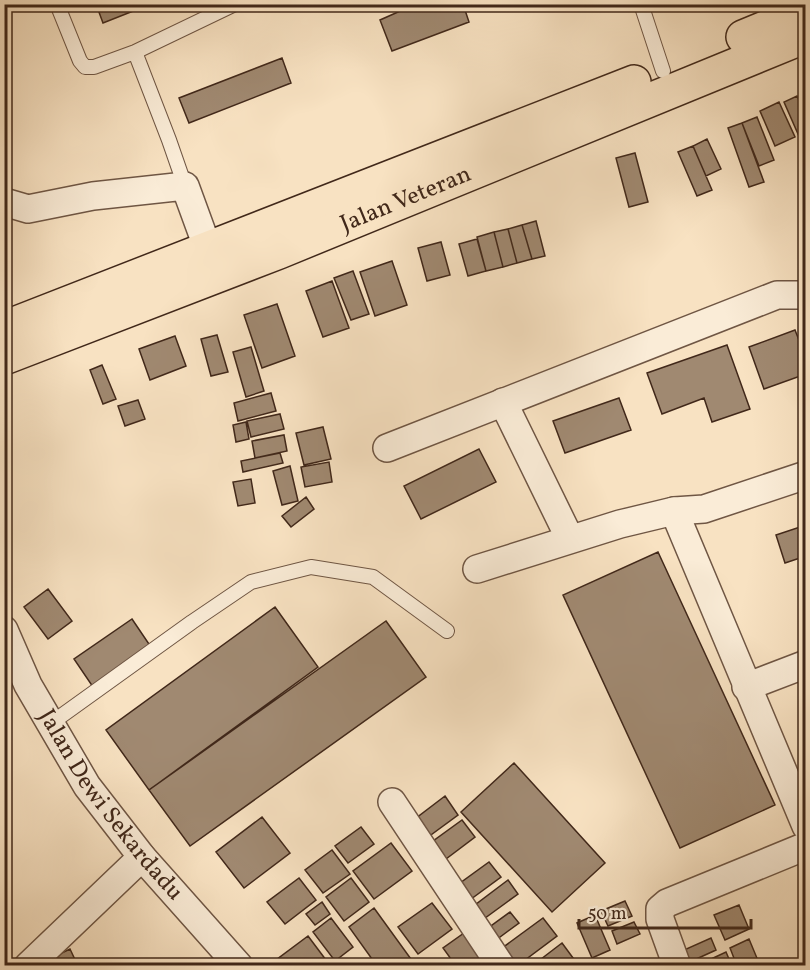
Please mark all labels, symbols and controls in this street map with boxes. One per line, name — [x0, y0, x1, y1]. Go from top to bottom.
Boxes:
street label: Jalan Veteran — [335, 158, 477, 242]
street label: Jalan Dewi Sekardadu — [29, 703, 191, 909]
scale bar — [579, 892, 752, 930]
text: 50 m — [588, 902, 627, 927]

